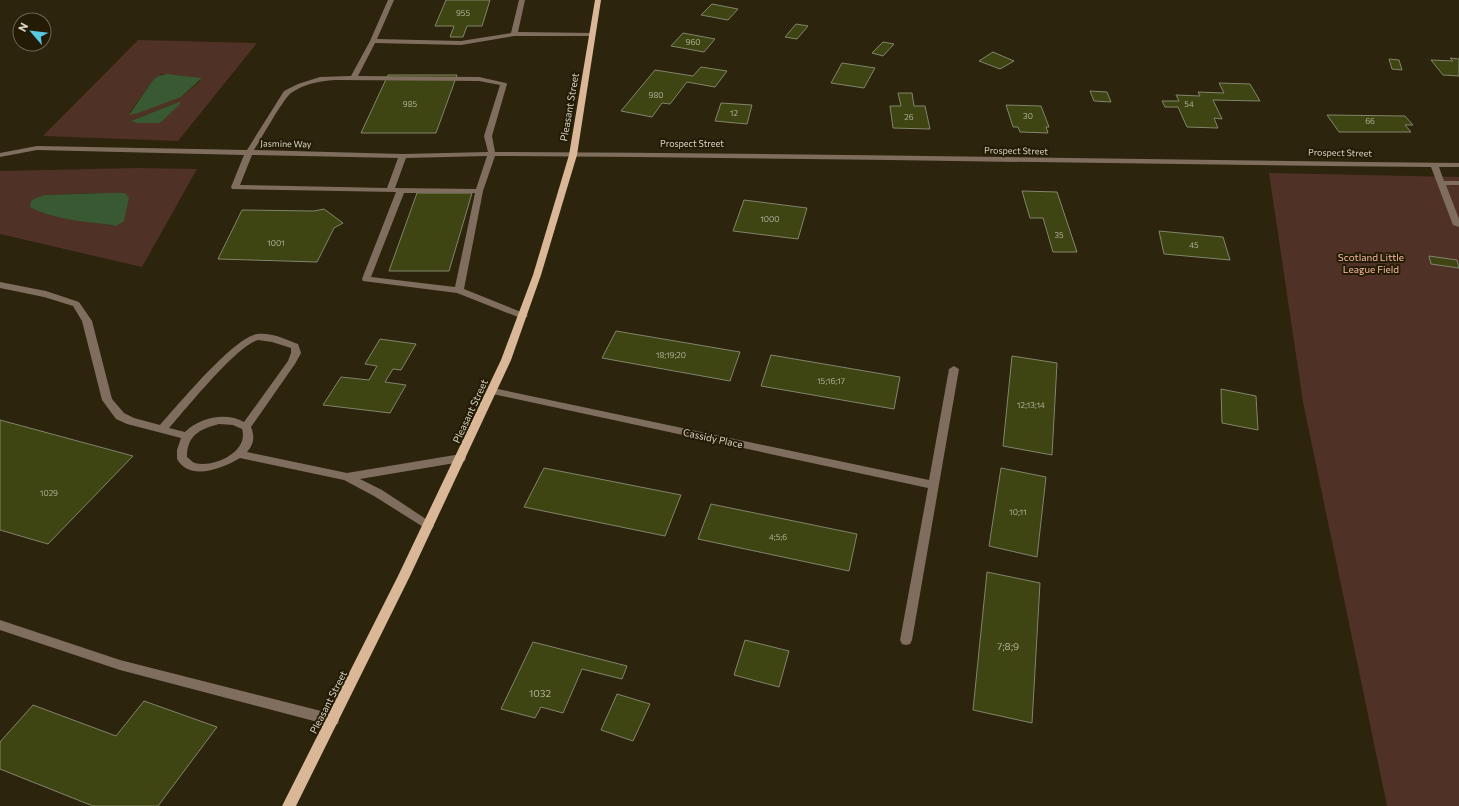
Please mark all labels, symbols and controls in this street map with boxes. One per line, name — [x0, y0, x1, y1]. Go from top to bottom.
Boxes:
house number: 955 — [456, 8, 470, 18]
north arrow — [12, 12, 52, 52]
text: N — [15, 20, 30, 34]
house number: 960 — [686, 37, 700, 47]
street label: Pleasant Street — [557, 72, 581, 142]
house number: 980 — [649, 90, 663, 100]
house number: 985 — [403, 99, 418, 109]
house number: 54 — [1184, 99, 1194, 109]
house number: 12 — [730, 108, 738, 118]
house number: 30 — [1023, 111, 1033, 121]
house number: 26 — [904, 112, 914, 122]
house number: 66 — [1365, 116, 1375, 126]
street label: Jasmine Way — [260, 138, 312, 149]
street label: Prospect Street — [660, 138, 724, 149]
street label: Prospect Street — [984, 144, 1048, 157]
street label: Prospect Street — [1308, 146, 1372, 159]
house number: 1000 — [760, 214, 780, 224]
house number: 35 — [1054, 230, 1064, 240]
house number: 1001 — [267, 238, 285, 248]
house number: 45 — [1189, 240, 1199, 250]
park label: Scotland Little League Field — [1338, 251, 1404, 275]
house number: 18;19;20 — [656, 350, 686, 360]
house number: 15;16;17 — [817, 376, 845, 386]
street label: Pleasant Street — [450, 377, 490, 445]
house number: 12;13;14 — [1017, 400, 1045, 410]
street label: Cassidy Place — [682, 426, 744, 450]
house number: 1029 — [40, 488, 58, 498]
house number: 10;11 — [1009, 507, 1027, 517]
house number: 4;5;6 — [769, 532, 787, 542]
house number: 7;8;9 — [997, 640, 1019, 652]
street label: Pleasant Street — [307, 668, 349, 736]
house number: 1032 — [529, 687, 551, 699]

